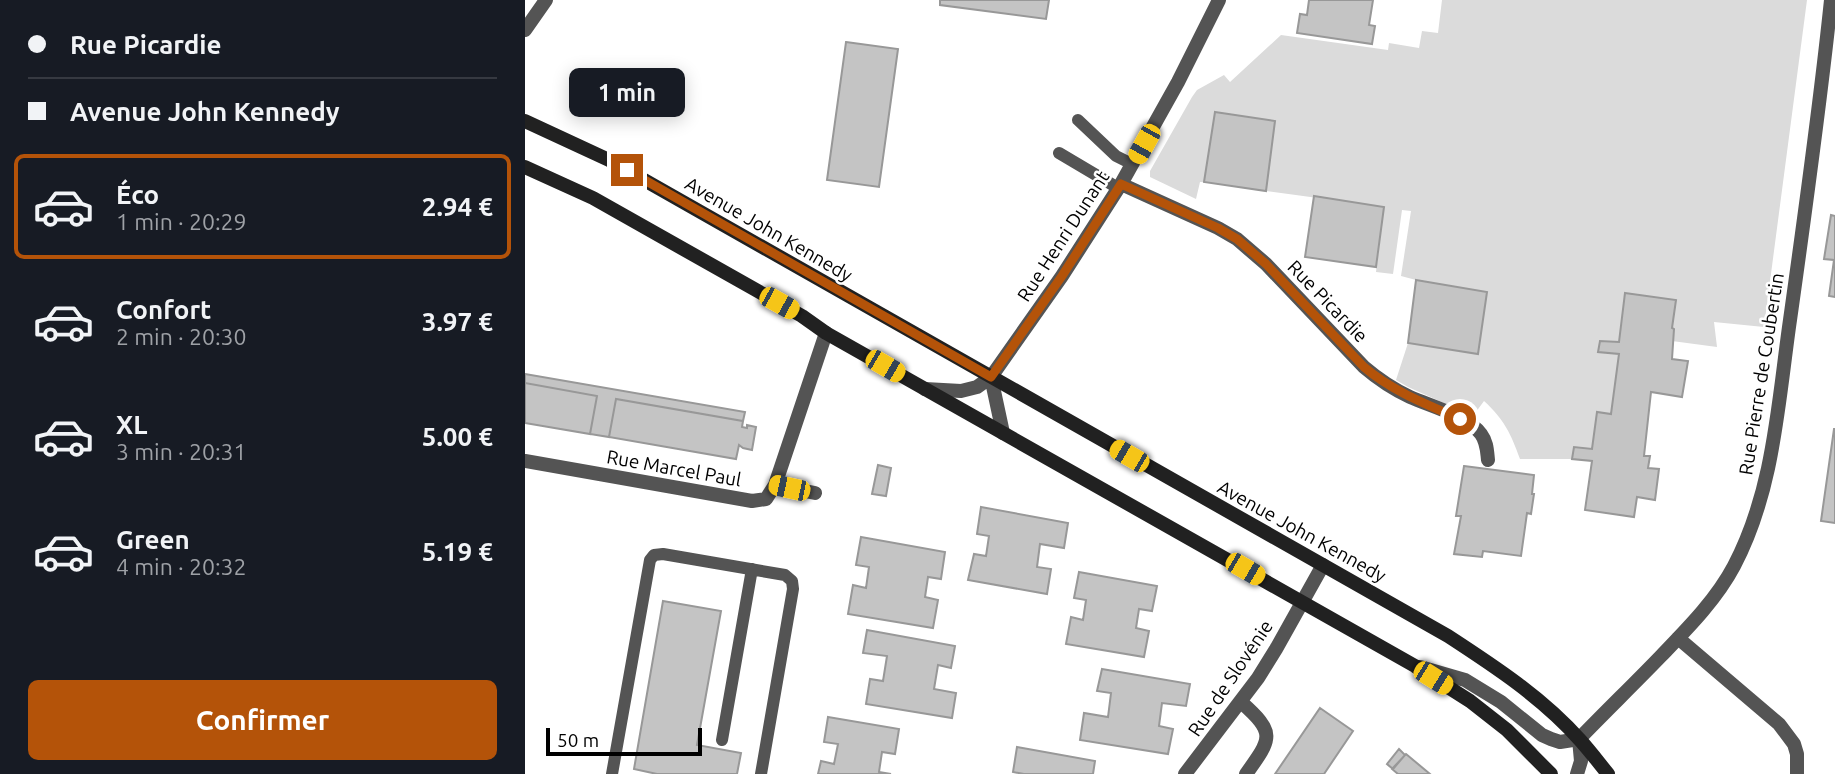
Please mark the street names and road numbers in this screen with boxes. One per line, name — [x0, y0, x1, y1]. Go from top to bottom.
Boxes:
street label: Rue Henri Dunant — [1013, 166, 1114, 306]
street label: Avenue John Kennedy — [682, 172, 856, 286]
street label: Rue Picardie — [1283, 255, 1373, 347]
street label: Rue Pierre de Coubertin — [1734, 271, 1788, 477]
street label: Rue Marcel Paul — [605, 445, 743, 491]
street label: Avenue John Kennedy — [1214, 476, 1390, 586]
street label: Rue de Slovénie — [1183, 616, 1277, 740]

